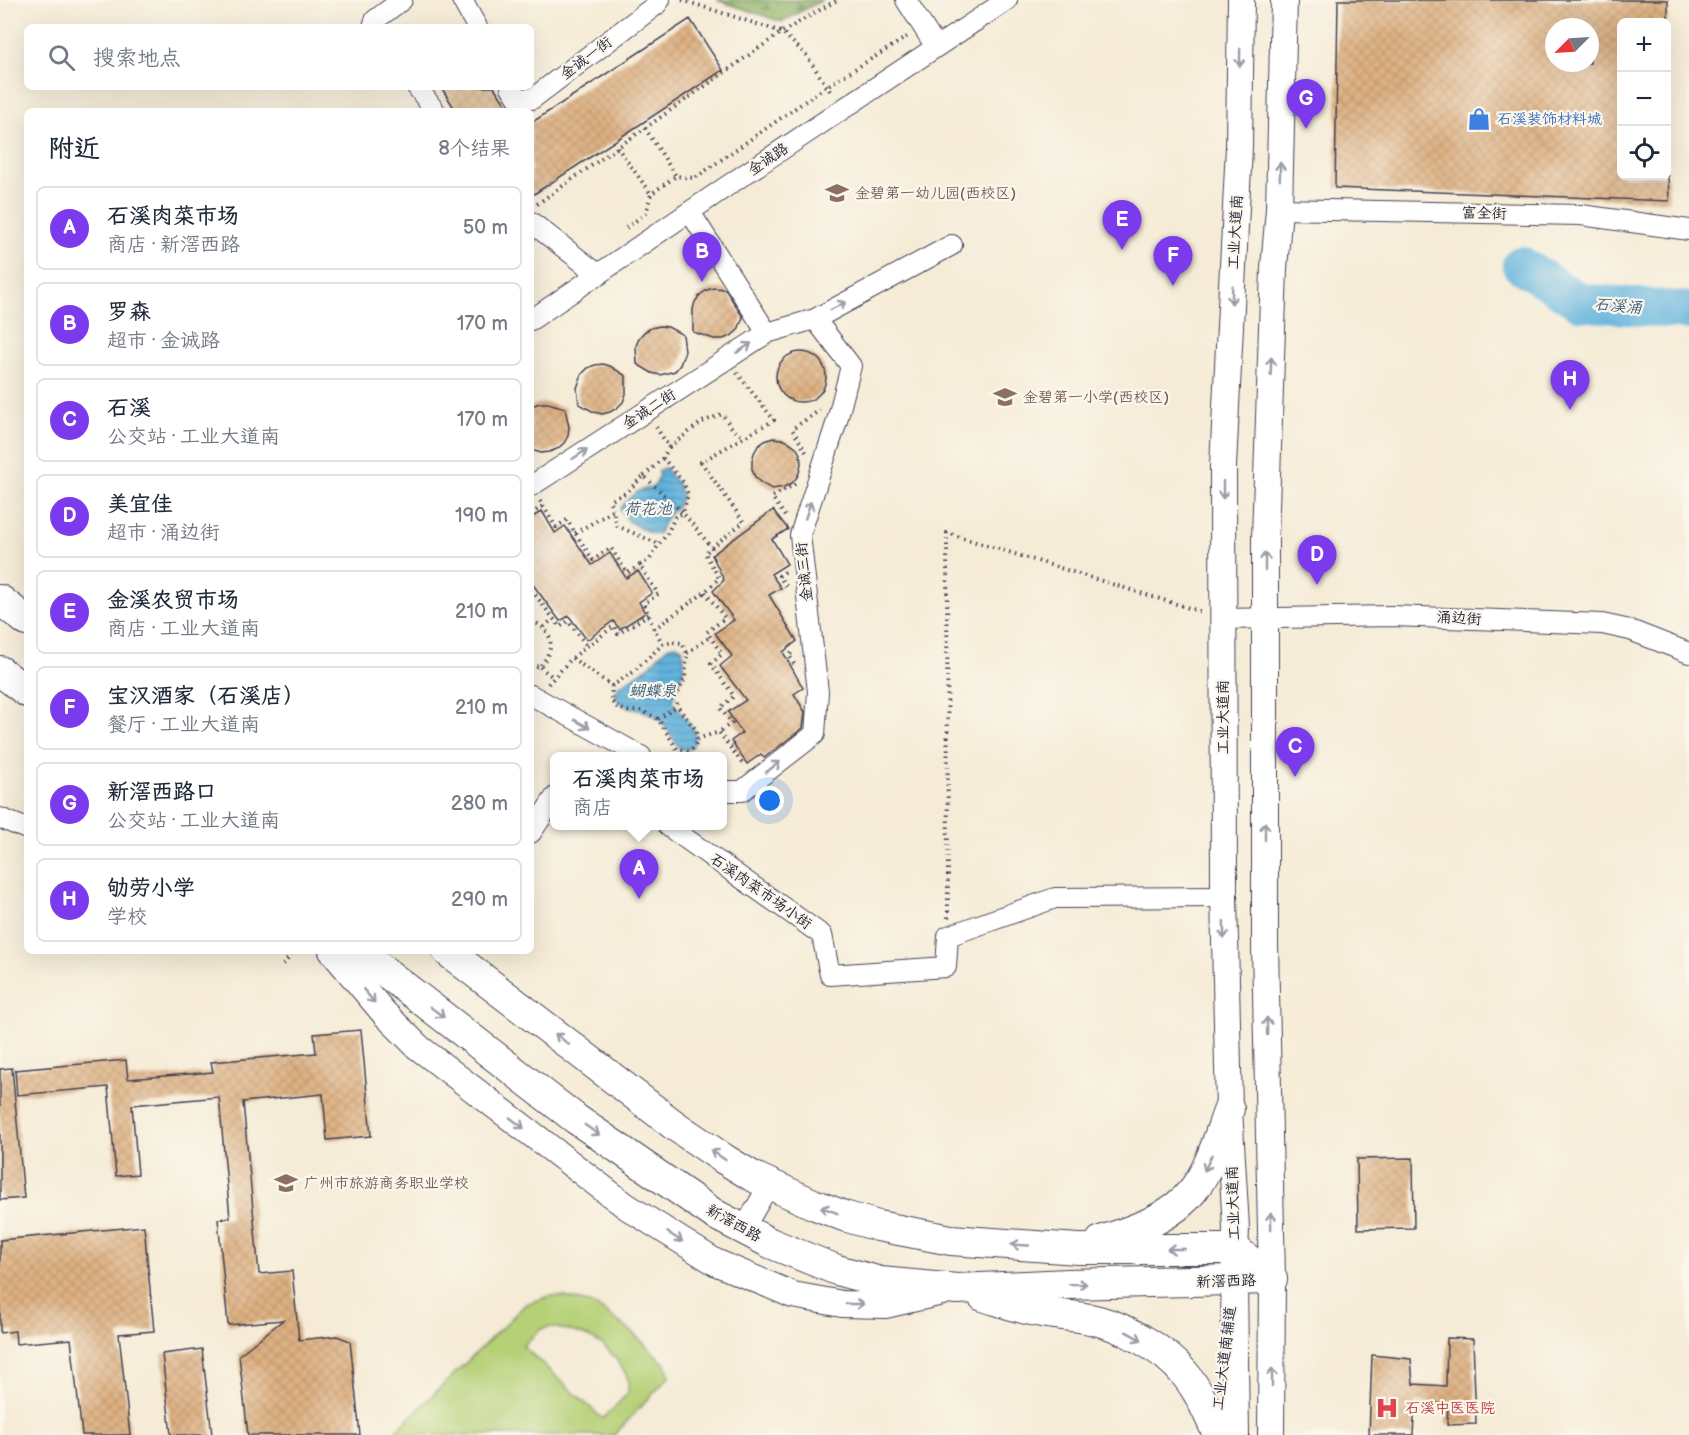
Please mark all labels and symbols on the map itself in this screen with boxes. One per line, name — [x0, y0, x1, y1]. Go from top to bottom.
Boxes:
north arrow — [1545, 18, 1599, 72]
street label: 金诚一街 — [557, 33, 616, 84]
one-way arrow — [1234, 48, 1246, 68]
pin: G — [1286, 80, 1326, 129]
shop icon: 石溪装饰材料城 — [1466, 106, 1492, 132]
place label: 石溪装饰材料城 — [1497, 110, 1602, 129]
street label: 金诚路 — [744, 139, 792, 180]
one-way arrow — [1274, 162, 1286, 182]
school or university icon: 金碧第一幼儿园(西校区) — [824, 180, 850, 206]
place label: 金碧第一幼儿园(西校区) — [855, 184, 1016, 203]
street label: 工业大道南 — [1224, 194, 1247, 270]
pin: E — [1102, 200, 1142, 250]
street label: 富全街 — [1461, 204, 1507, 223]
pin: B — [682, 232, 722, 282]
pin: F — [1154, 236, 1192, 286]
one-way arrow — [1226, 285, 1237, 305]
water label: 石溪涌 — [1593, 295, 1644, 318]
one-way arrow — [829, 300, 846, 312]
one-way arrow — [735, 342, 752, 354]
one-way arrow — [1265, 356, 1277, 376]
pin: H — [1550, 360, 1590, 410]
school or university icon: 金碧第一小学(西校区) — [992, 384, 1018, 410]
street label: 金诚二街 — [619, 385, 680, 434]
place label: 金碧第一小学(西校区) — [1023, 388, 1169, 407]
one-way arrow — [571, 448, 588, 460]
one-way arrow — [1217, 480, 1229, 500]
water label: 荷花池 — [624, 500, 673, 519]
one-way arrow — [803, 501, 814, 520]
pin: D — [1298, 536, 1336, 585]
street label: 金诚三街 — [792, 541, 817, 603]
one-way arrow — [1259, 551, 1271, 571]
street label: 涌边街 — [1436, 608, 1482, 629]
street label: 工业大道南 — [1214, 679, 1233, 755]
water label: 蝴蝶泉 — [629, 682, 677, 701]
one-way arrow — [573, 718, 590, 730]
pin: C — [1276, 728, 1314, 777]
one-way arrow — [765, 761, 781, 774]
your location — [755, 786, 784, 815]
one-way arrow — [1259, 822, 1271, 842]
street label: 石溪肉菜市场小街 — [706, 849, 815, 934]
pin: A — [620, 850, 658, 899]
one-way arrow — [1218, 919, 1230, 939]
one-way arrow — [363, 988, 376, 1004]
one-way arrow — [429, 1006, 445, 1018]
one-way arrow — [1261, 1017, 1272, 1037]
one-way arrow — [554, 1033, 570, 1046]
one-way arrow — [508, 1116, 524, 1129]
one-way arrow — [584, 1124, 600, 1136]
one-way arrow — [710, 1149, 727, 1162]
one-way arrow — [1202, 1153, 1213, 1172]
street label: 工业大道南 — [1223, 1165, 1244, 1241]
school or university icon: 广州市旅游商务职业学校 — [273, 1170, 299, 1196]
place label: 广州市旅游商务职业学校 — [304, 1174, 469, 1193]
street label: 新滘西路 — [703, 1201, 765, 1246]
one-way arrow — [820, 1204, 839, 1215]
one-way arrow — [1266, 1211, 1277, 1231]
one-way arrow — [666, 1230, 683, 1243]
one-way arrow — [1011, 1240, 1031, 1251]
one-way arrow — [1167, 1243, 1187, 1255]
street label: 新滘西路 — [1196, 1271, 1256, 1292]
one-way arrow — [1068, 1278, 1088, 1290]
one-way arrow — [844, 1298, 864, 1310]
street label: 工业大道南辅道 — [1209, 1305, 1240, 1411]
one-way arrow — [1125, 1330, 1142, 1342]
one-way arrow — [1266, 1367, 1278, 1387]
hospital icon: 石溪中医医院 — [1374, 1395, 1400, 1421]
place label: 石溪中医医院 — [1405, 1399, 1495, 1418]

